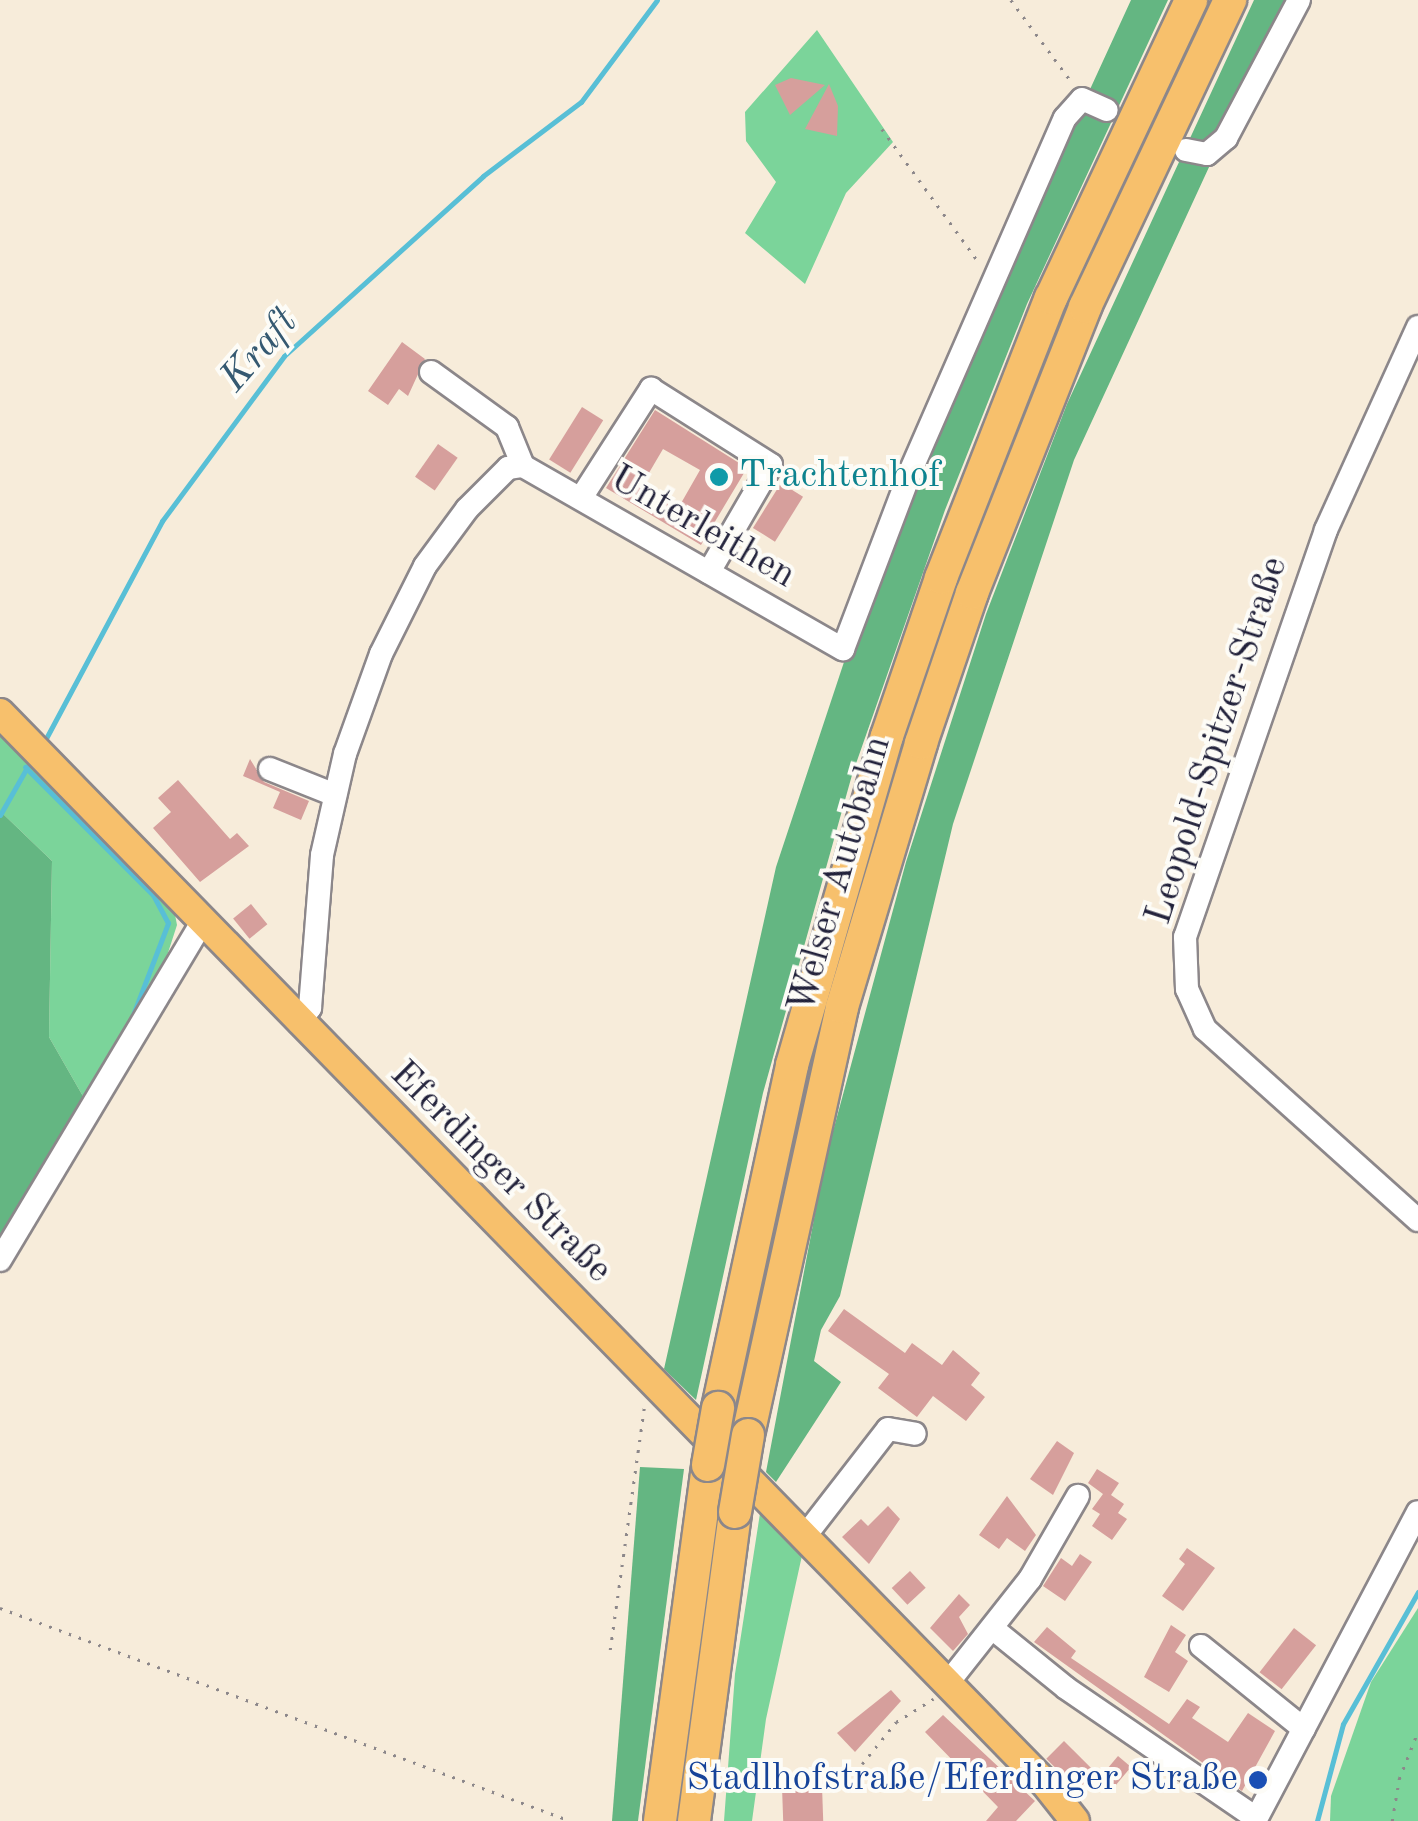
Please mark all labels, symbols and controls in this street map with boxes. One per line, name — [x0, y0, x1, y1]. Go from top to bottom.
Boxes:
water label: Kraft — [211, 300, 309, 402]
place label: Trachtenhof — [739, 454, 941, 500]
street label: Unterleithen — [601, 457, 803, 599]
marker: Trachtenhof — [708, 466, 730, 488]
street label: Leopold-Spitzer-Straße — [1137, 551, 1299, 931]
street label: Welser Autobahn — [780, 731, 902, 1019]
street label: Eferdinger Straße — [379, 1052, 621, 1294]
place label: Stadlhofstraße/Eferdinger Straße — [686, 1757, 1238, 1803]
marker: Stadlhofstraße/Eferdinger Straße — [1247, 1769, 1269, 1791]

